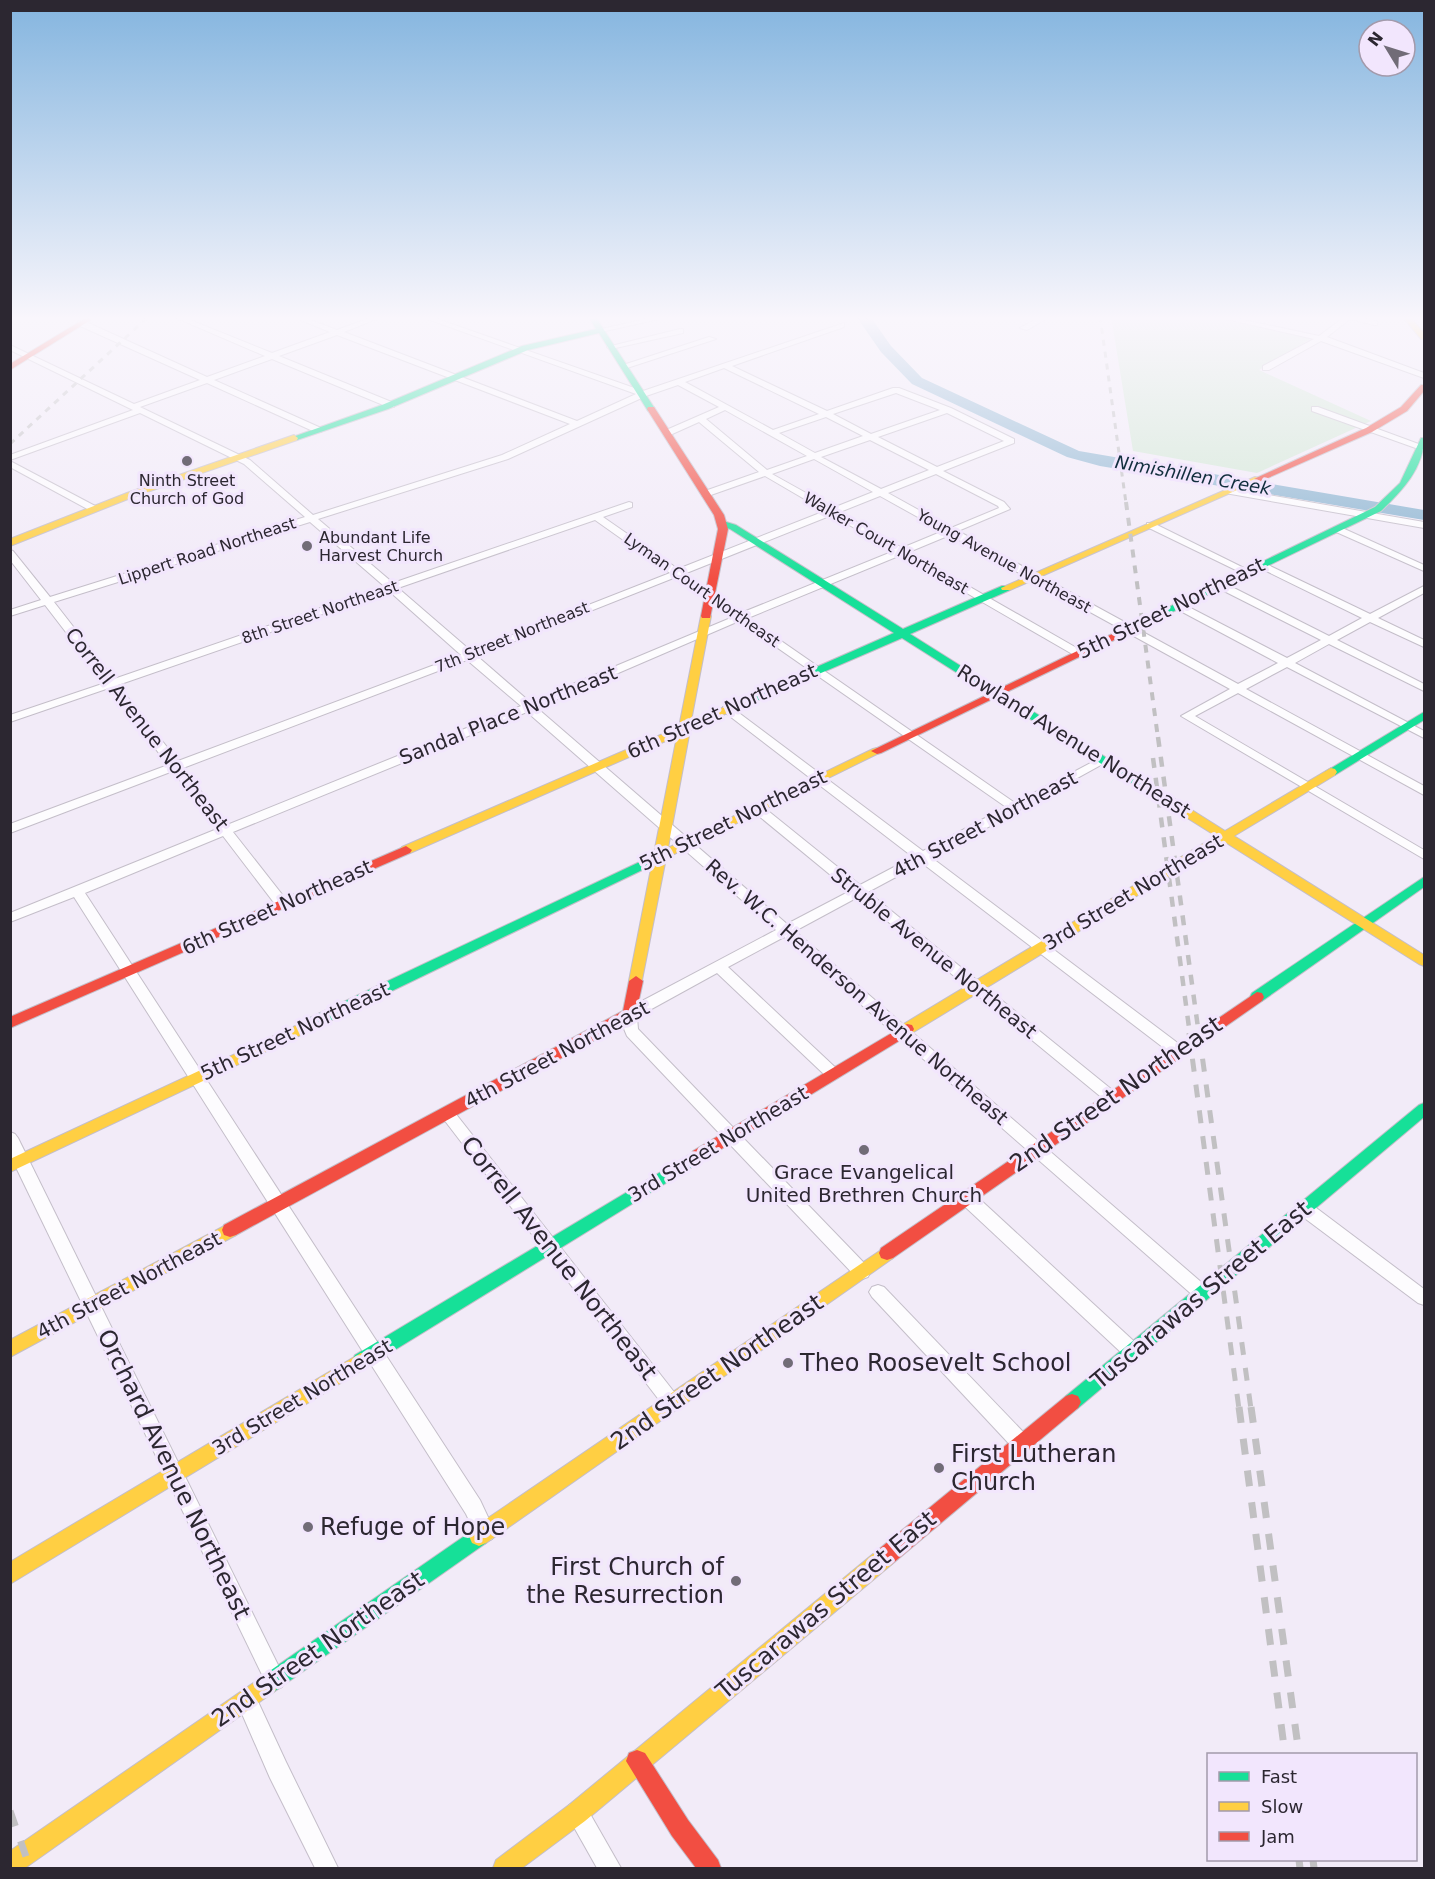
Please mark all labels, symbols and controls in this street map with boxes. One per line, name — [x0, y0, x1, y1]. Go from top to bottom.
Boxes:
north arrow — [1357, 18, 1417, 78]
text: N — [1364, 28, 1387, 50]
water label: Nimishillen Creek — [1114, 451, 1274, 499]
marker: Ninth Street Church of God — [180, 454, 194, 468]
place label: Ninth Street Church of God — [130, 471, 244, 508]
street label: Walker Court Northeast — [800, 488, 972, 598]
street label: Young Avenue Northeast — [913, 505, 1095, 617]
street label: Lippert Road Northeast — [116, 513, 298, 589]
place label: Abundant Life Harvest Church — [319, 528, 443, 565]
street label: Lyman Court Northeast — [621, 529, 783, 651]
marker: Abundant Life Harvest Church — [300, 539, 314, 553]
street label: 5th Street Northeast — [1073, 552, 1269, 664]
street label: 8th Street Northeast — [239, 576, 401, 648]
street label: 7th Street Northeast — [432, 597, 592, 677]
street label: Correll Avenue Northeast — [60, 623, 234, 835]
street label: 6th Street Northeast — [623, 658, 821, 764]
street label: Rowland Avenue Northeast — [953, 659, 1195, 823]
street label: Sandal Place Northeast — [396, 660, 621, 770]
street label: 5th Street Northeast — [635, 764, 831, 876]
street label: 4th Street Northeast — [889, 765, 1081, 883]
street label: 3rd Street Northeast — [1039, 829, 1227, 955]
street label: 6th Street Northeast — [178, 854, 376, 960]
street label: Rev. W.C. Henderson Avenue Northeast — [701, 854, 1013, 1130]
street label: Struble Avenue Northeast — [826, 863, 1042, 1044]
street label: 5th Street Northeast — [197, 977, 393, 1085]
street label: 4th Street Northeast — [461, 995, 653, 1113]
street label: 2nd Street Northeast — [1005, 1010, 1227, 1178]
street label: 3rd Street Northeast — [624, 1081, 812, 1207]
street label: Correll Avenue Northeast — [455, 1131, 663, 1385]
marker: Grace Evangelical United Brethren Church — [857, 1143, 871, 1157]
place label: Grace Evangelical United Brethren Church — [746, 1160, 982, 1207]
street label: Tuscarawas Street East — [1085, 1195, 1316, 1396]
street label: 4th Street Northeast — [33, 1226, 225, 1344]
street label: 2nd Street Northeast — [606, 1288, 828, 1456]
street label: Orchard Avenue Northeast — [92, 1325, 256, 1623]
street label: 3rd Street Northeast — [208, 1334, 396, 1460]
place label: Theo Roosevelt School — [799, 1349, 1072, 1377]
marker: Theo Roosevelt School — [781, 1356, 795, 1370]
place label: First Lutheran Church — [951, 1440, 1116, 1496]
marker: First Lutheran Church — [932, 1461, 946, 1475]
street label: Tuscarawas Street East — [710, 1505, 941, 1706]
place label: Refuge of Hope — [320, 1513, 505, 1541]
marker: Refuge of Hope — [301, 1520, 315, 1534]
place label: First Church of the Resurrection — [526, 1553, 725, 1609]
street label: 2nd Street Northeast — [207, 1565, 429, 1733]
marker: First Church of the Resurrection — [729, 1574, 743, 1588]
legend — [1207, 1753, 1417, 1861]
text: Fast — [1261, 1766, 1297, 1787]
text: Slow — [1261, 1796, 1303, 1817]
text: Jam — [1260, 1826, 1295, 1847]

